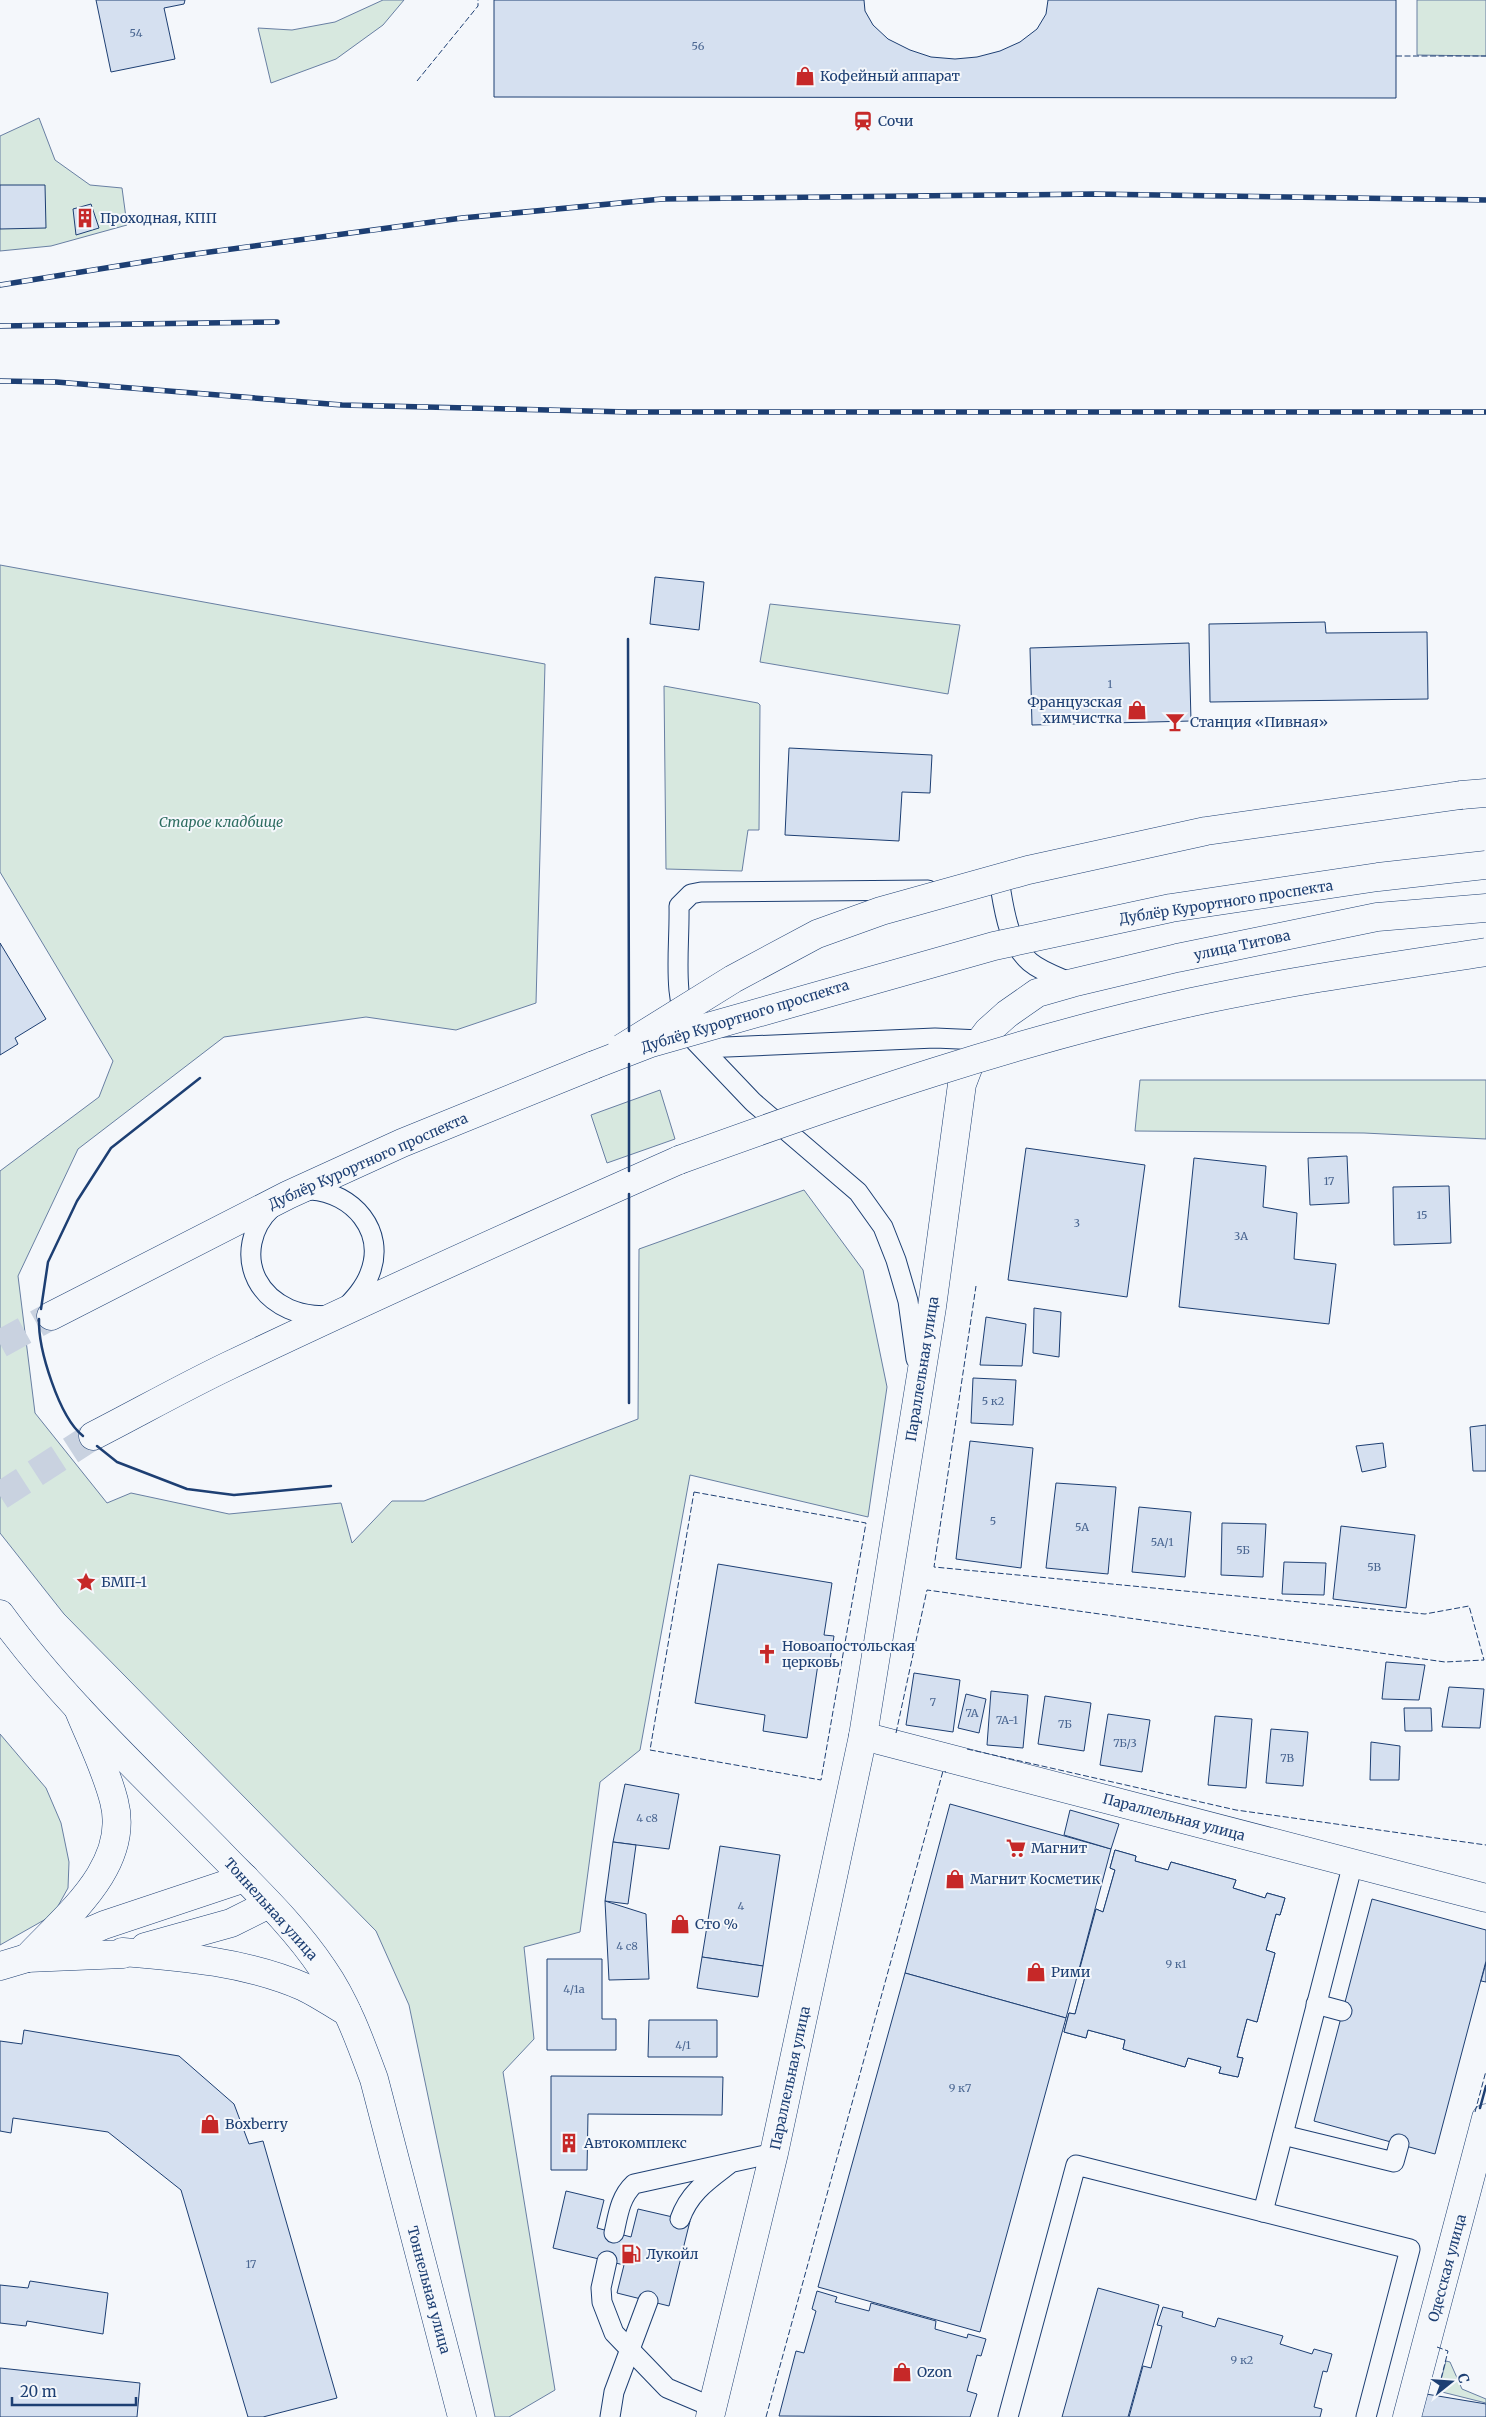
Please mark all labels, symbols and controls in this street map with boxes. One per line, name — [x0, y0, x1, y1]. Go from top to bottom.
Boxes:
house number: 54 — [130, 26, 143, 40]
house number: 56 — [692, 39, 705, 53]
shop icon: Кофейный аппарат — [794, 65, 816, 87]
place label: Кофейный аппарат — [820, 67, 960, 85]
station icon: Сочи — [852, 110, 874, 132]
place label: Сочи — [878, 112, 914, 130]
building icon: Проходная, КПП — [74, 207, 96, 229]
place label: Проходная, КПП — [100, 209, 217, 227]
house number: 1 — [1108, 677, 1113, 691]
place label: Французская химчистка — [1027, 693, 1122, 727]
shop icon: Французская химчистка — [1126, 699, 1148, 721]
bar icon: Станция «Пивная» — [1164, 711, 1186, 733]
place label: Станция «Пивная» — [1190, 713, 1328, 731]
park label: Старое кладбище — [159, 813, 283, 831]
street label: Дублёр Курортного проспекта — [1118, 876, 1335, 928]
street label: улица Титова — [1192, 926, 1292, 964]
street label: Дублёр Курортного проспекта — [639, 976, 852, 1056]
street label: Дублёр Курортного проспекта — [266, 1109, 471, 1213]
house number: 17 — [1324, 1174, 1334, 1188]
house number: 15 — [1416, 1208, 1428, 1222]
house number: 3 — [1074, 1216, 1080, 1230]
house number: 3А — [1234, 1229, 1248, 1243]
street label: Параллельная улица — [902, 1295, 942, 1443]
house number: 5 к2 — [982, 1394, 1004, 1408]
house number: 5 — [990, 1514, 996, 1528]
house number: 5А — [1075, 1520, 1089, 1534]
house number: 5А/1 — [1151, 1535, 1173, 1549]
house number: 5Б — [1236, 1543, 1250, 1557]
house number: 5В — [1367, 1560, 1381, 1574]
place icon: БМП-1 — [75, 1571, 97, 1593]
place label: БМП-1 — [101, 1573, 147, 1591]
place label: Новоапостольская церковь — [782, 1637, 915, 1671]
church icon: Новоапостольская церковь — [756, 1643, 778, 1665]
house number: 7 — [930, 1695, 936, 1709]
house number: 7А — [966, 1706, 979, 1720]
house number: 7А-1 — [996, 1713, 1018, 1727]
house number: 7Б — [1058, 1717, 1072, 1731]
house number: 7Б/3 — [1113, 1736, 1137, 1750]
house number: 7В — [1280, 1751, 1294, 1765]
street label: Параллельная улица — [1101, 1789, 1248, 1845]
house number: 4 с8 — [636, 1811, 658, 1825]
supermarket icon: Магнит — [1005, 1837, 1027, 1859]
place label: Магнит — [1031, 1839, 1088, 1857]
street label: Тоннельная улица — [220, 1854, 322, 1964]
shop icon: Магнит Косметик — [944, 1868, 966, 1890]
place label: Магнит Косметик — [970, 1870, 1100, 1888]
house number: 4 — [738, 1899, 745, 1913]
shop icon: Сто % — [669, 1913, 691, 1935]
place label: Сто % — [695, 1915, 738, 1933]
house number: 4 с8 — [616, 1939, 638, 1953]
house number: 9 к1 — [1165, 1957, 1187, 1971]
shop icon: Рими — [1025, 1961, 1047, 1983]
place label: Рими — [1051, 1963, 1091, 1981]
house number: 4/1а — [563, 1982, 585, 1996]
street label: Параллельная улица — [766, 2004, 814, 2152]
house number: 4/1 — [675, 2038, 691, 2052]
house number: 9 к7 — [949, 2081, 971, 2095]
shop icon: Boxberry — [199, 2113, 221, 2135]
place label: Boxberry — [225, 2115, 289, 2133]
building icon: Автокомплекс — [558, 2132, 580, 2154]
place label: Автокомплекс — [583, 2134, 687, 2152]
street label: Одесская улица — [1424, 2212, 1470, 2324]
street label: Тоннельная улица — [403, 2224, 455, 2356]
fuel station icon: Лукойл — [620, 2243, 642, 2265]
place label: Лукойл — [646, 2245, 699, 2263]
house number: 17 — [246, 2257, 256, 2271]
house number: 9 к2 — [1231, 2353, 1253, 2367]
north arrow — [1426, 2357, 1476, 2407]
shop icon: Ozon — [891, 2361, 913, 2383]
place label: Ozon — [917, 2363, 952, 2381]
text: С — [1453, 2371, 1473, 2385]
scale bar — [12, 2374, 136, 2406]
text: 20 m — [20, 2382, 57, 2401]

